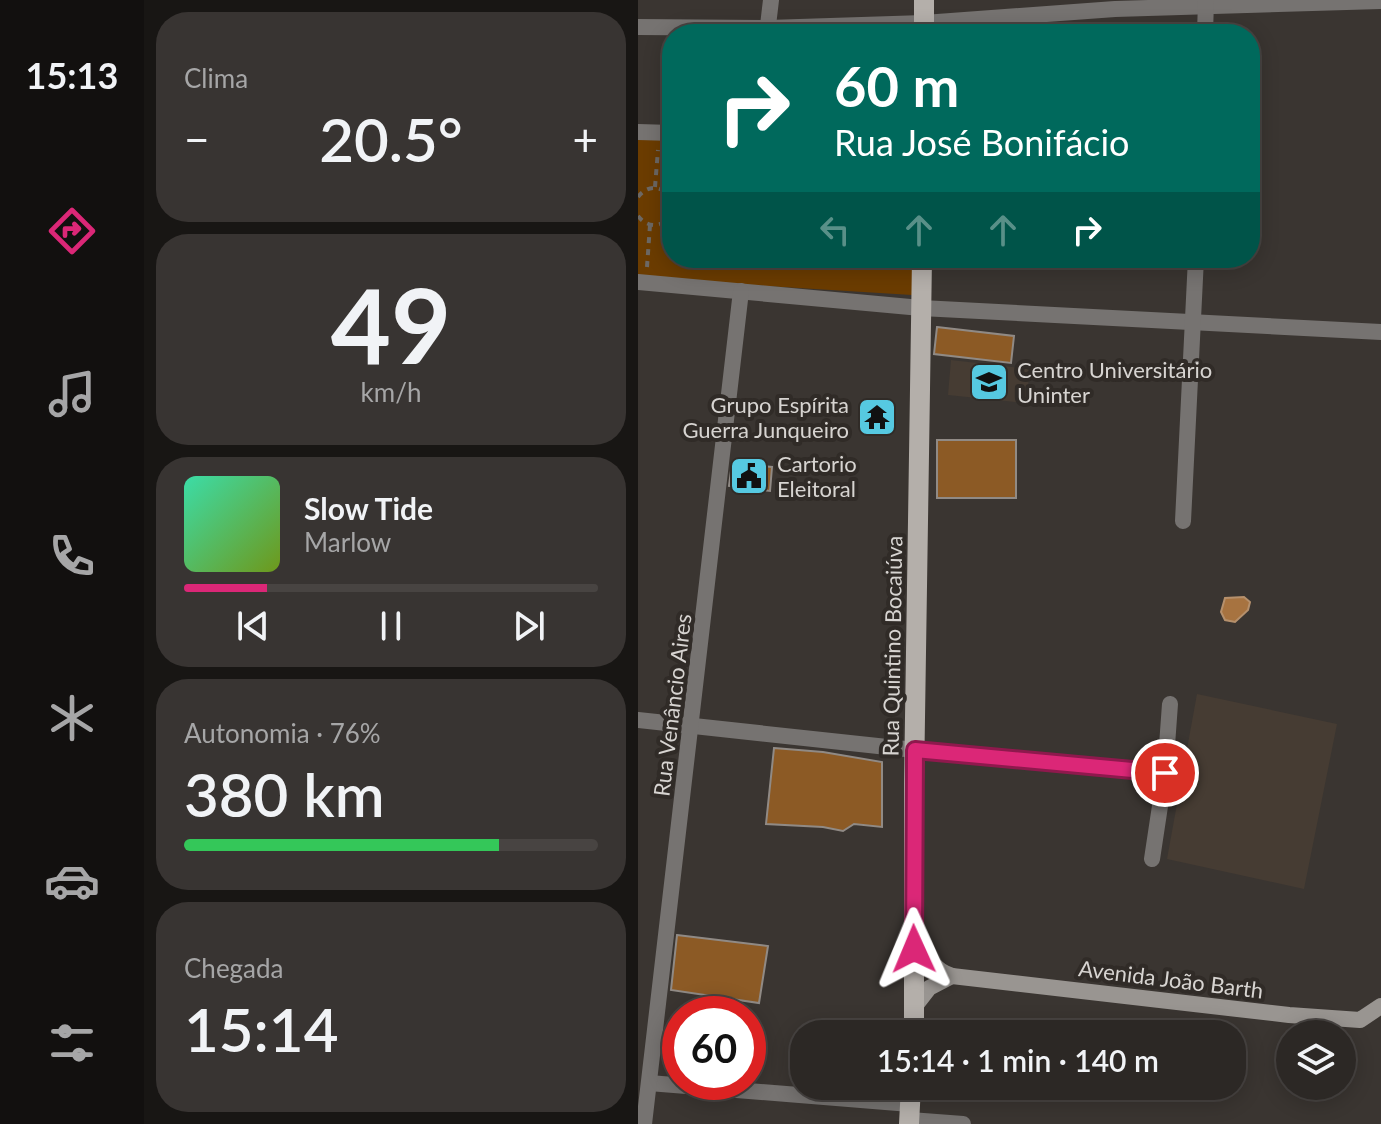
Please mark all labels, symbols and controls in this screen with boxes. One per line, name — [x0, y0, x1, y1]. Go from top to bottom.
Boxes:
text: 60 m — [834, 52, 959, 119]
text: 15:13 — [26, 53, 118, 97]
icon: right — [702, 56, 806, 160]
text: Clima — [184, 62, 248, 94]
text: 20.5° — [319, 103, 463, 175]
text: − — [184, 113, 210, 165]
text: + — [572, 113, 598, 165]
text: Rua José Bonifácio — [834, 120, 1130, 164]
icon: directions — [44, 203, 100, 259]
icon: left — [813, 208, 857, 252]
icon: ahead — [897, 208, 941, 252]
icon: ahead — [981, 208, 1025, 252]
icon: right — [1065, 208, 1109, 252]
text: 49 — [331, 261, 451, 386]
place label: Centro Universitário Uninter — [1017, 356, 1212, 408]
school or university icon: Centro Universitário Uninter — [968, 361, 1010, 403]
icon: music — [44, 366, 100, 422]
text: km/h — [361, 376, 421, 408]
place label: Grupo Espírita Guerra Junqueiro — [682, 391, 849, 443]
temple icon: Grupo Espírita Guerra Junqueiro — [856, 396, 898, 438]
place label: Cartorio Eleitoral — [777, 450, 857, 502]
public building icon: Cartorio Eleitoral — [728, 455, 770, 497]
text: Slow Tide — [304, 490, 433, 526]
text: Marlow — [304, 526, 391, 558]
icon: phone — [44, 528, 100, 584]
street label: Rua Quintino Bocaiúva — [877, 535, 907, 757]
icon: previous — [231, 604, 275, 648]
icon: pause — [369, 604, 413, 648]
icon: next — [507, 604, 551, 648]
street label: Rua Venâncio Aires — [647, 612, 697, 798]
icon: climate — [44, 690, 100, 746]
text: Autonomia · 76% — [184, 717, 381, 749]
pin — [1131, 739, 1199, 807]
icon: arrive — [1143, 751, 1187, 795]
text: 380 km — [184, 758, 385, 830]
icon: car — [44, 853, 100, 909]
position arrow — [872, 907, 956, 991]
text: Chegada — [184, 952, 284, 984]
street label: Avenida João Barth — [1077, 954, 1265, 1004]
text: 15:14 — [184, 993, 338, 1065]
speed limit sign: 60 — [662, 996, 766, 1100]
icon: filters — [44, 1015, 100, 1071]
map controls — [1276, 1020, 1356, 1100]
button: layers — [1276, 1020, 1356, 1100]
text: 15:14 · 1 min · 140 m — [877, 1042, 1159, 1078]

